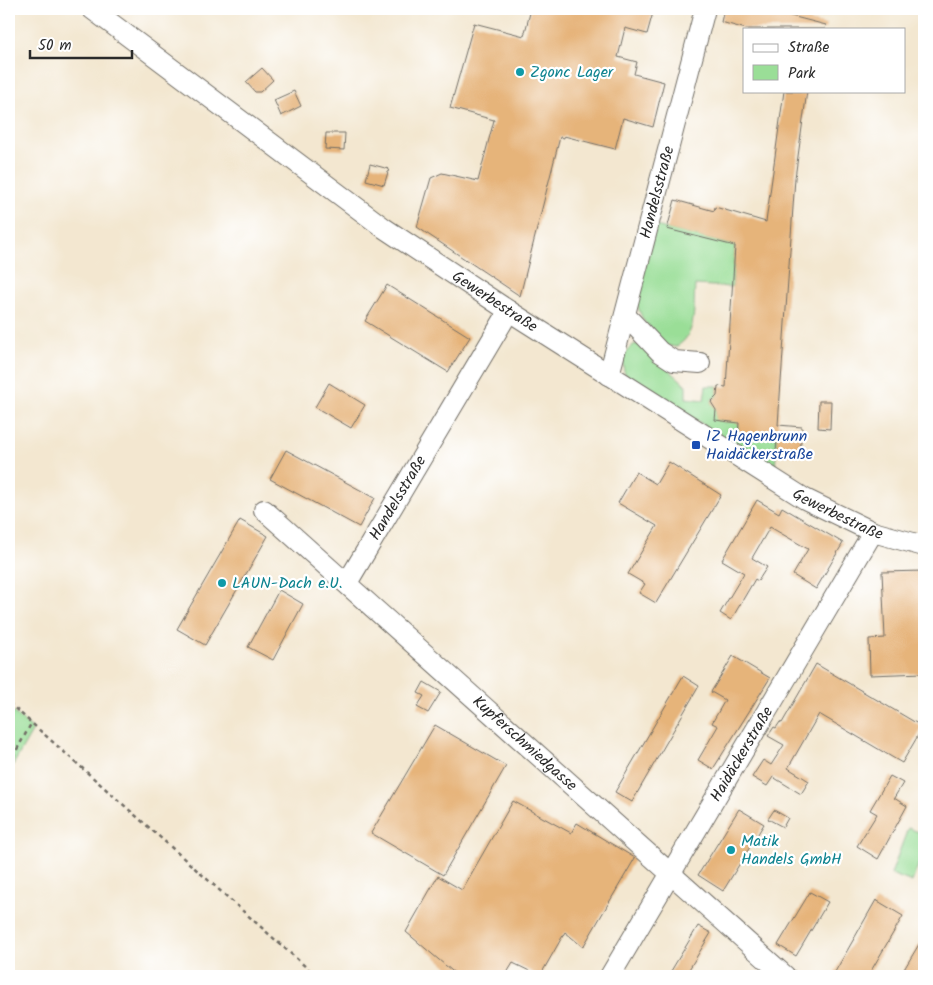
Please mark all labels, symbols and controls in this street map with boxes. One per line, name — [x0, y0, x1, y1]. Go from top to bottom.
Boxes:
scale bar — [30, 28, 132, 60]
legend — [743, 28, 906, 92]
text: 50 m — [38, 34, 72, 58]
text: Straße — [788, 36, 830, 60]
place label: Zgonc Lager — [530, 60, 615, 85]
text: Park — [788, 62, 816, 86]
marker: Zgonc Lager — [514, 66, 526, 78]
street label: Handelsstraße — [633, 143, 681, 241]
street label: Gewerbestraße — [447, 264, 543, 339]
place label: IZ Hagenbrunn Haidäckerstraße — [706, 424, 813, 467]
marker: IZ Hagenbrunn Haidäckerstraße — [690, 439, 702, 451]
street label: Handelsstraße — [363, 451, 433, 545]
street label: Gewerbestraße — [787, 482, 886, 547]
place label: LAUN-Dach e.U. — [232, 571, 343, 596]
marker: LAUN-Dach e.U. — [216, 577, 228, 589]
street label: Kupferschmiedgasse — [467, 689, 583, 797]
street label: Haidäckerstraße — [703, 702, 780, 806]
place label: Matik Handels GmbH — [741, 829, 842, 872]
marker: Matik Handels GmbH — [725, 844, 737, 856]

